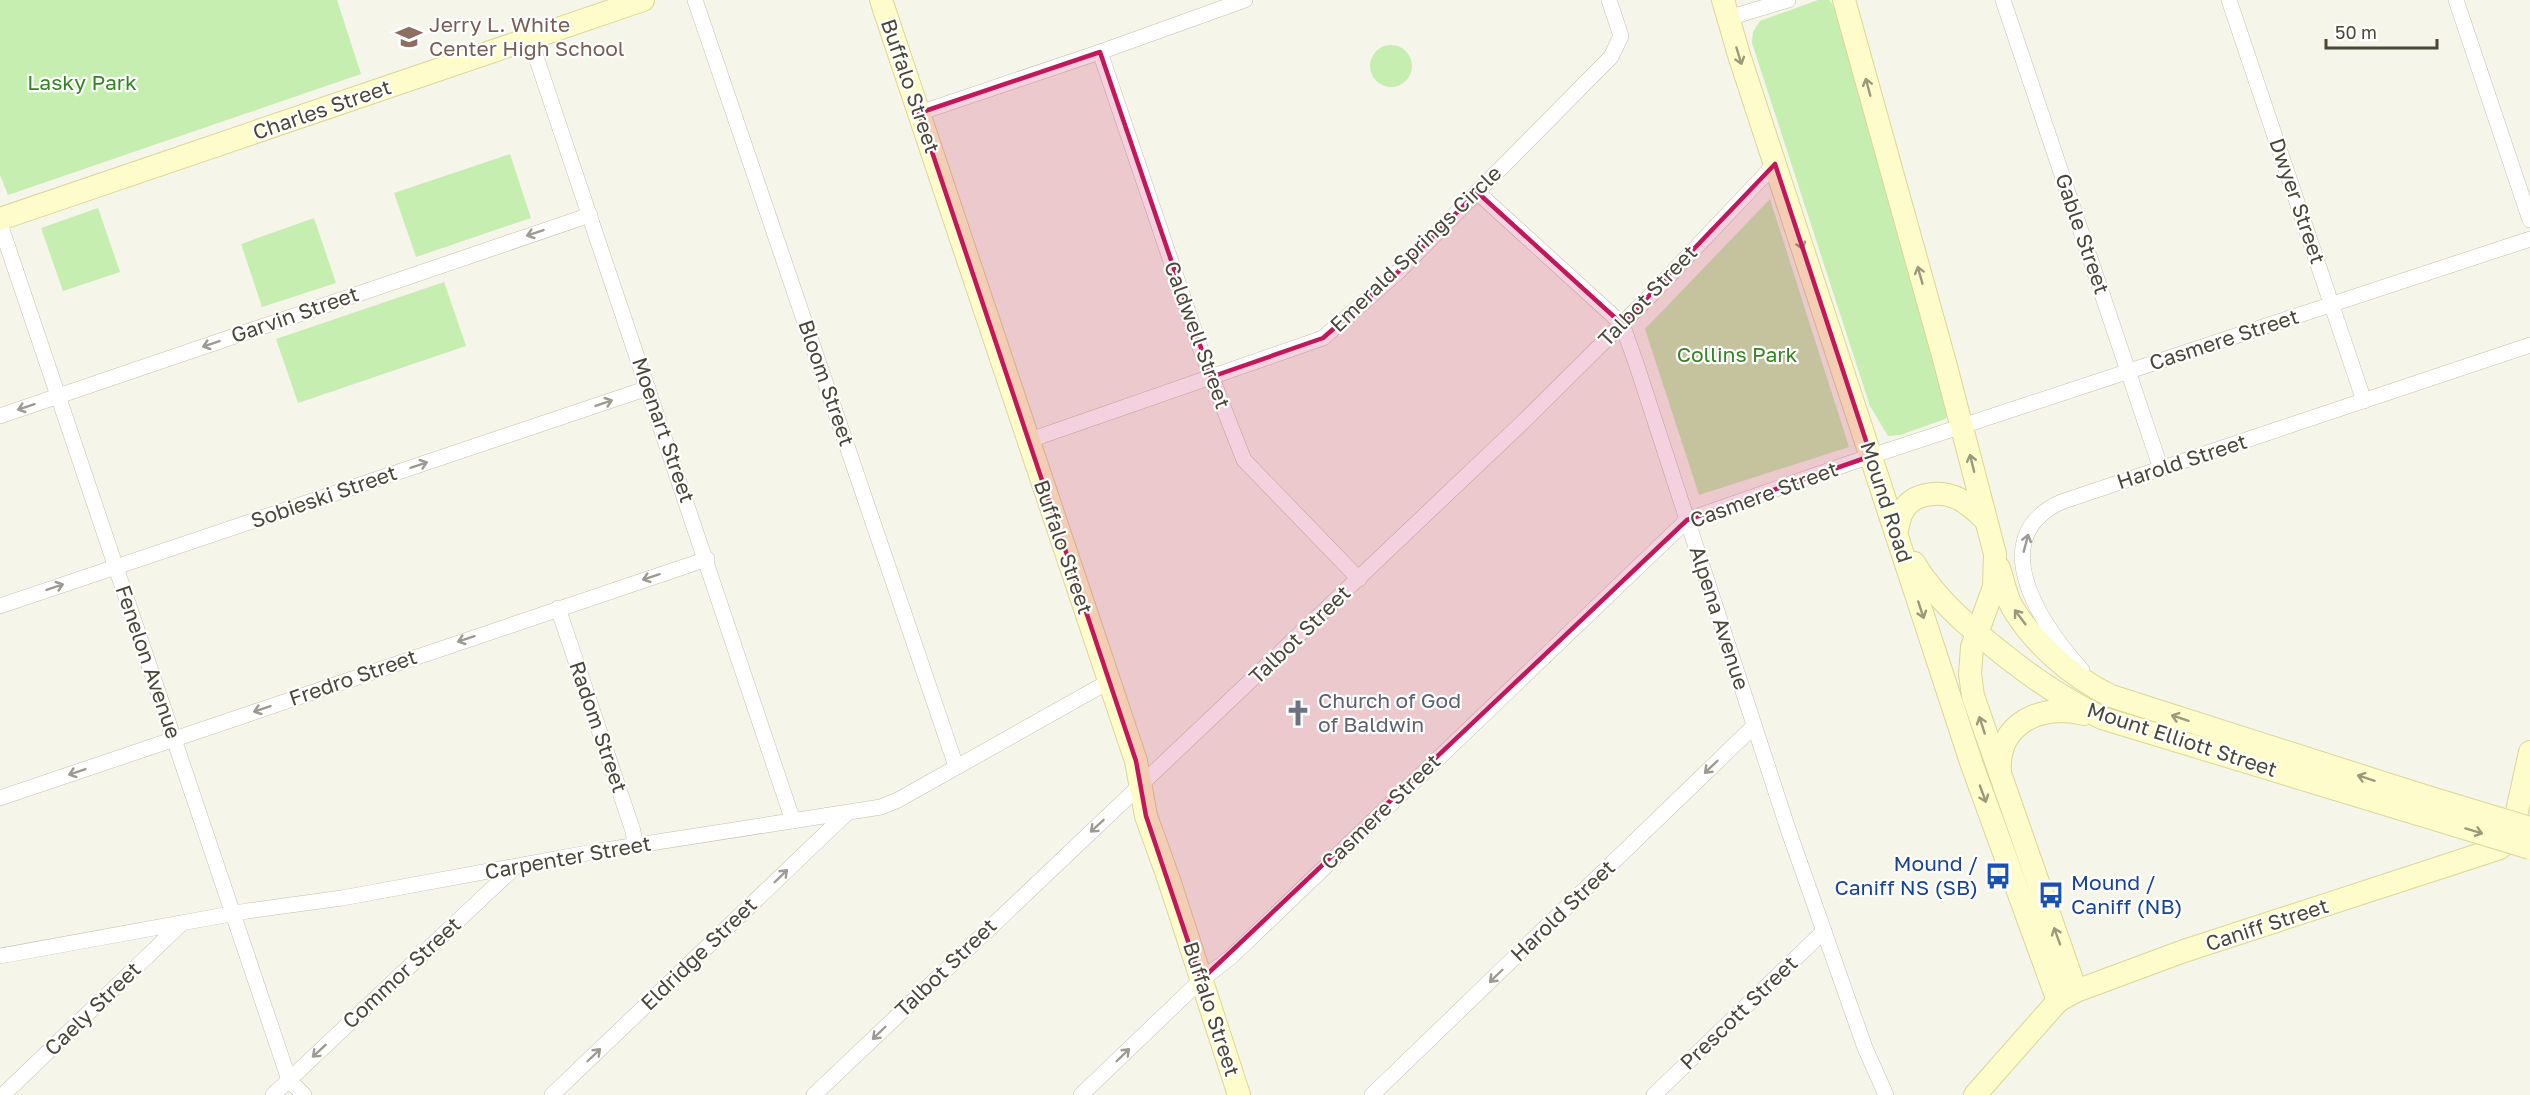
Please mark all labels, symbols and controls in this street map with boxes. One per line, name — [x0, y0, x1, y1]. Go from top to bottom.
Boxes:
place label: Jerry L. White Center High School — [429, 11, 625, 61]
scale bar — [2326, 12, 2437, 50]
street label: Buffalo Street — [876, 15, 946, 156]
text: 50 m — [2335, 21, 2377, 43]
school or university icon: Jerry L. White Center High School — [394, 22, 424, 52]
one-way arrow — [1734, 46, 1745, 65]
park label: Lasky Park — [27, 69, 137, 95]
street label: Charles Street — [249, 73, 394, 145]
one-way arrow — [1861, 78, 1873, 97]
street label: Dwyer Street — [2264, 134, 2332, 267]
street label: Emerald Springs Circle — [1324, 160, 1507, 337]
street label: Gable Street — [2050, 170, 2116, 297]
one-way arrow — [526, 229, 545, 240]
one-way arrow — [1795, 231, 1806, 250]
street label: Talbot Street — [1592, 239, 1702, 351]
street label: Caldwell Street — [1159, 257, 1237, 412]
one-way arrow — [1914, 266, 1925, 285]
street label: Garvin Street — [227, 280, 362, 348]
street label: Casmere Street — [2146, 303, 2302, 375]
street label: Bloom Street — [793, 316, 861, 449]
one-way arrow — [202, 339, 221, 350]
park label: Collins Park — [1677, 341, 1797, 367]
street label: Moenart Street — [627, 354, 701, 506]
one-way arrow — [594, 396, 613, 407]
one-way arrow — [17, 402, 36, 413]
street label: Harold Street — [2113, 428, 2250, 494]
street label: Mound Road — [1855, 438, 1919, 566]
one-way arrow — [1965, 454, 1977, 473]
street label: Casmere Street — [1686, 455, 1841, 533]
street label: Sobieski Street — [247, 459, 400, 533]
one-way arrow — [409, 459, 428, 470]
street label: Buffalo Street — [1029, 476, 1099, 617]
one-way arrow — [2020, 534, 2032, 553]
street label: Alpena Avenue — [1684, 543, 1755, 693]
one-way arrow — [642, 573, 661, 584]
street label: Talbot Street — [1243, 579, 1355, 689]
one-way arrow — [45, 581, 64, 592]
street label: Fenelon Avenue — [110, 581, 187, 742]
one-way arrow — [1916, 600, 1927, 619]
one-way arrow — [2013, 609, 2026, 625]
one-way arrow — [457, 635, 476, 646]
street label: Fredro Street — [285, 643, 420, 711]
street label: Radom Street — [564, 657, 634, 796]
place label: Church of God of Baldwin — [1318, 687, 1461, 737]
street label: Mount Elliott Street — [2084, 696, 2281, 782]
church icon: Church of God of Baldwin — [1283, 698, 1313, 728]
one-way arrow — [253, 705, 272, 716]
one-way arrow — [2171, 712, 2190, 723]
one-way arrow — [1976, 716, 1987, 735]
street label: Casmere Street — [1315, 748, 1445, 875]
one-way arrow — [1704, 760, 1719, 775]
one-way arrow — [68, 767, 87, 778]
one-way arrow — [2357, 771, 2376, 782]
one-way arrow — [1978, 785, 1989, 803]
one-way arrow — [1090, 819, 1105, 833]
one-way arrow — [2464, 826, 2483, 837]
street label: Carpenter Street — [483, 830, 653, 884]
place label: Mound / Caniff NS (SB) — [1834, 850, 1978, 900]
street label: Harold Street — [1505, 854, 1620, 967]
bus stop icon: Mound / Caniff NS (SB) — [1983, 861, 2013, 891]
one-way arrow — [773, 869, 788, 883]
place label: Mound / Caniff (NB) — [2071, 869, 2182, 919]
bus stop icon: Mound / Caniff (NB) — [2036, 880, 2066, 910]
street label: Eldridge Street — [635, 891, 762, 1015]
street label: Caniff Street — [2202, 892, 2331, 956]
street label: Commor Street — [337, 911, 466, 1034]
street label: Talbot Street — [889, 912, 1001, 1022]
one-way arrow — [2051, 927, 2062, 946]
street label: Buffalo Street — [1178, 938, 1246, 1079]
street label: Prescott Street — [1674, 950, 1802, 1075]
street label: Caely Street — [39, 956, 146, 1061]
one-way arrow — [1488, 969, 1503, 983]
one-way arrow — [872, 1025, 887, 1040]
one-way arrow — [312, 1044, 327, 1059]
one-way arrow — [587, 1047, 602, 1062]
one-way arrow — [1115, 1047, 1130, 1062]

